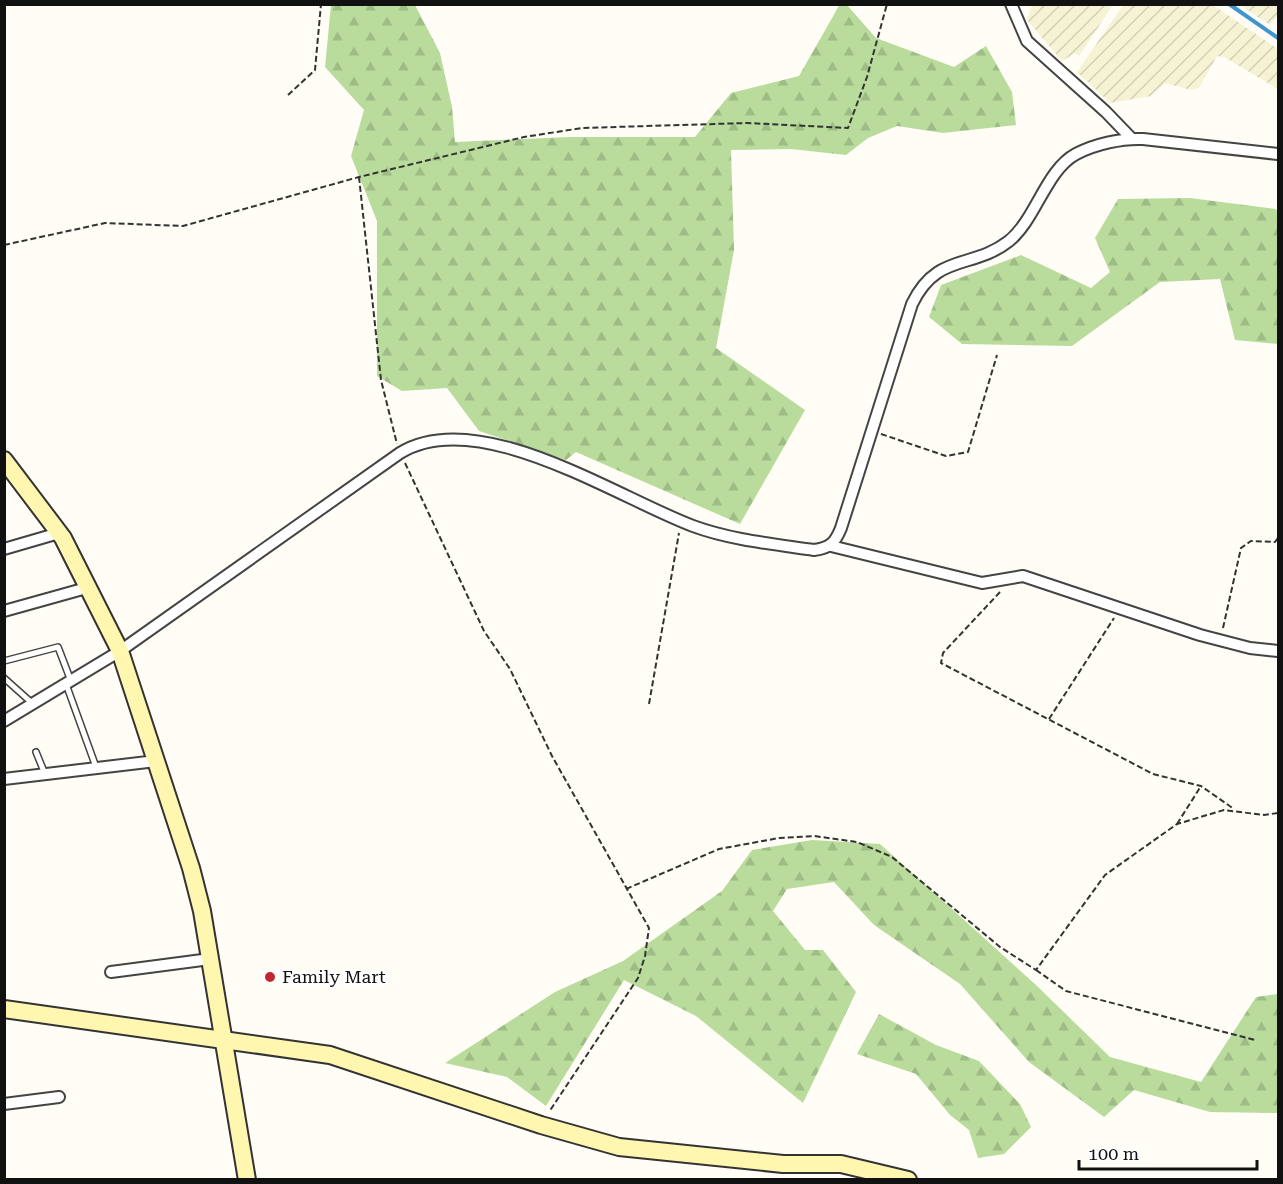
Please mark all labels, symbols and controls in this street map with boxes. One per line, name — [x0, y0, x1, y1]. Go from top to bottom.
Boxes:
place label: Family Mart — [282, 966, 386, 987]
marker: Family Mart — [263, 970, 277, 984]
scale bar — [1079, 1133, 1258, 1171]
text: 100 m — [1088, 1143, 1139, 1164]

